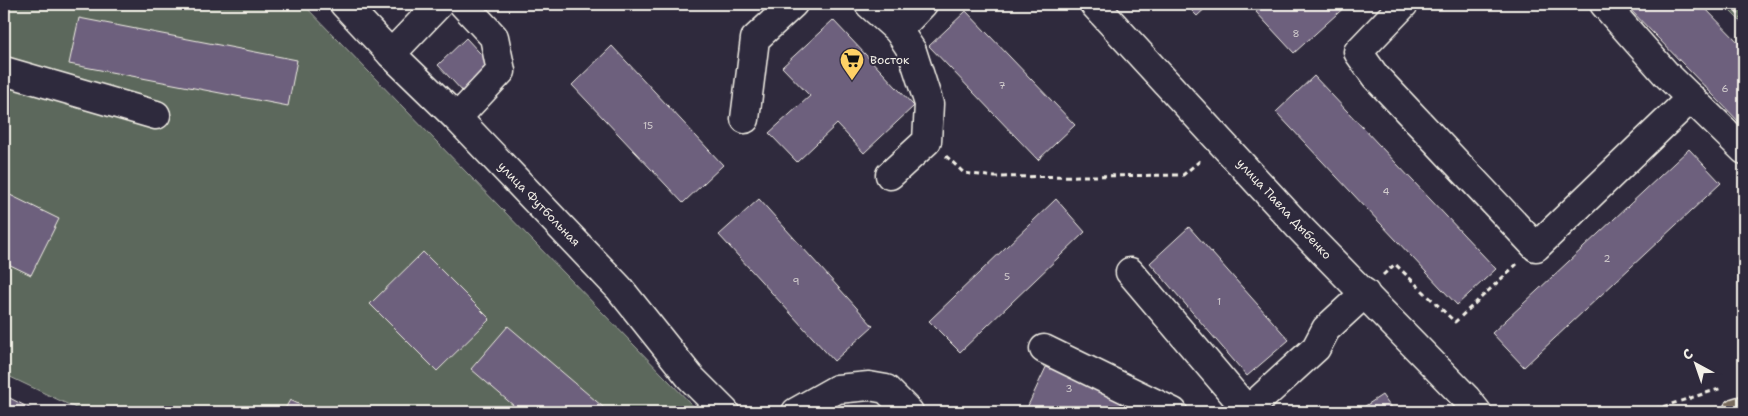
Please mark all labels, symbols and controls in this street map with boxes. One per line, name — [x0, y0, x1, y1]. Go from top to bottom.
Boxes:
house number: 8 — [1293, 27, 1300, 40]
supermarket icon: Восток — [839, 47, 865, 81]
place label: Восток — [870, 52, 910, 68]
house number: 7 — [999, 79, 1006, 92]
house number: 6 — [1722, 82, 1729, 95]
house number: 15 — [643, 119, 653, 132]
street label: улица Павла Дыбенко — [1233, 155, 1335, 263]
street label: улица Футбольная — [494, 158, 584, 250]
house number: 4 — [1383, 185, 1390, 198]
house number: 2 — [1604, 252, 1611, 265]
house number: 5 — [1004, 270, 1010, 283]
house number: 9 — [793, 275, 800, 288]
house number: 1 — [1217, 295, 1221, 308]
north arrow — [1670, 338, 1720, 388]
text: С — [1679, 344, 1697, 364]
house number: 3 — [1066, 382, 1073, 395]

